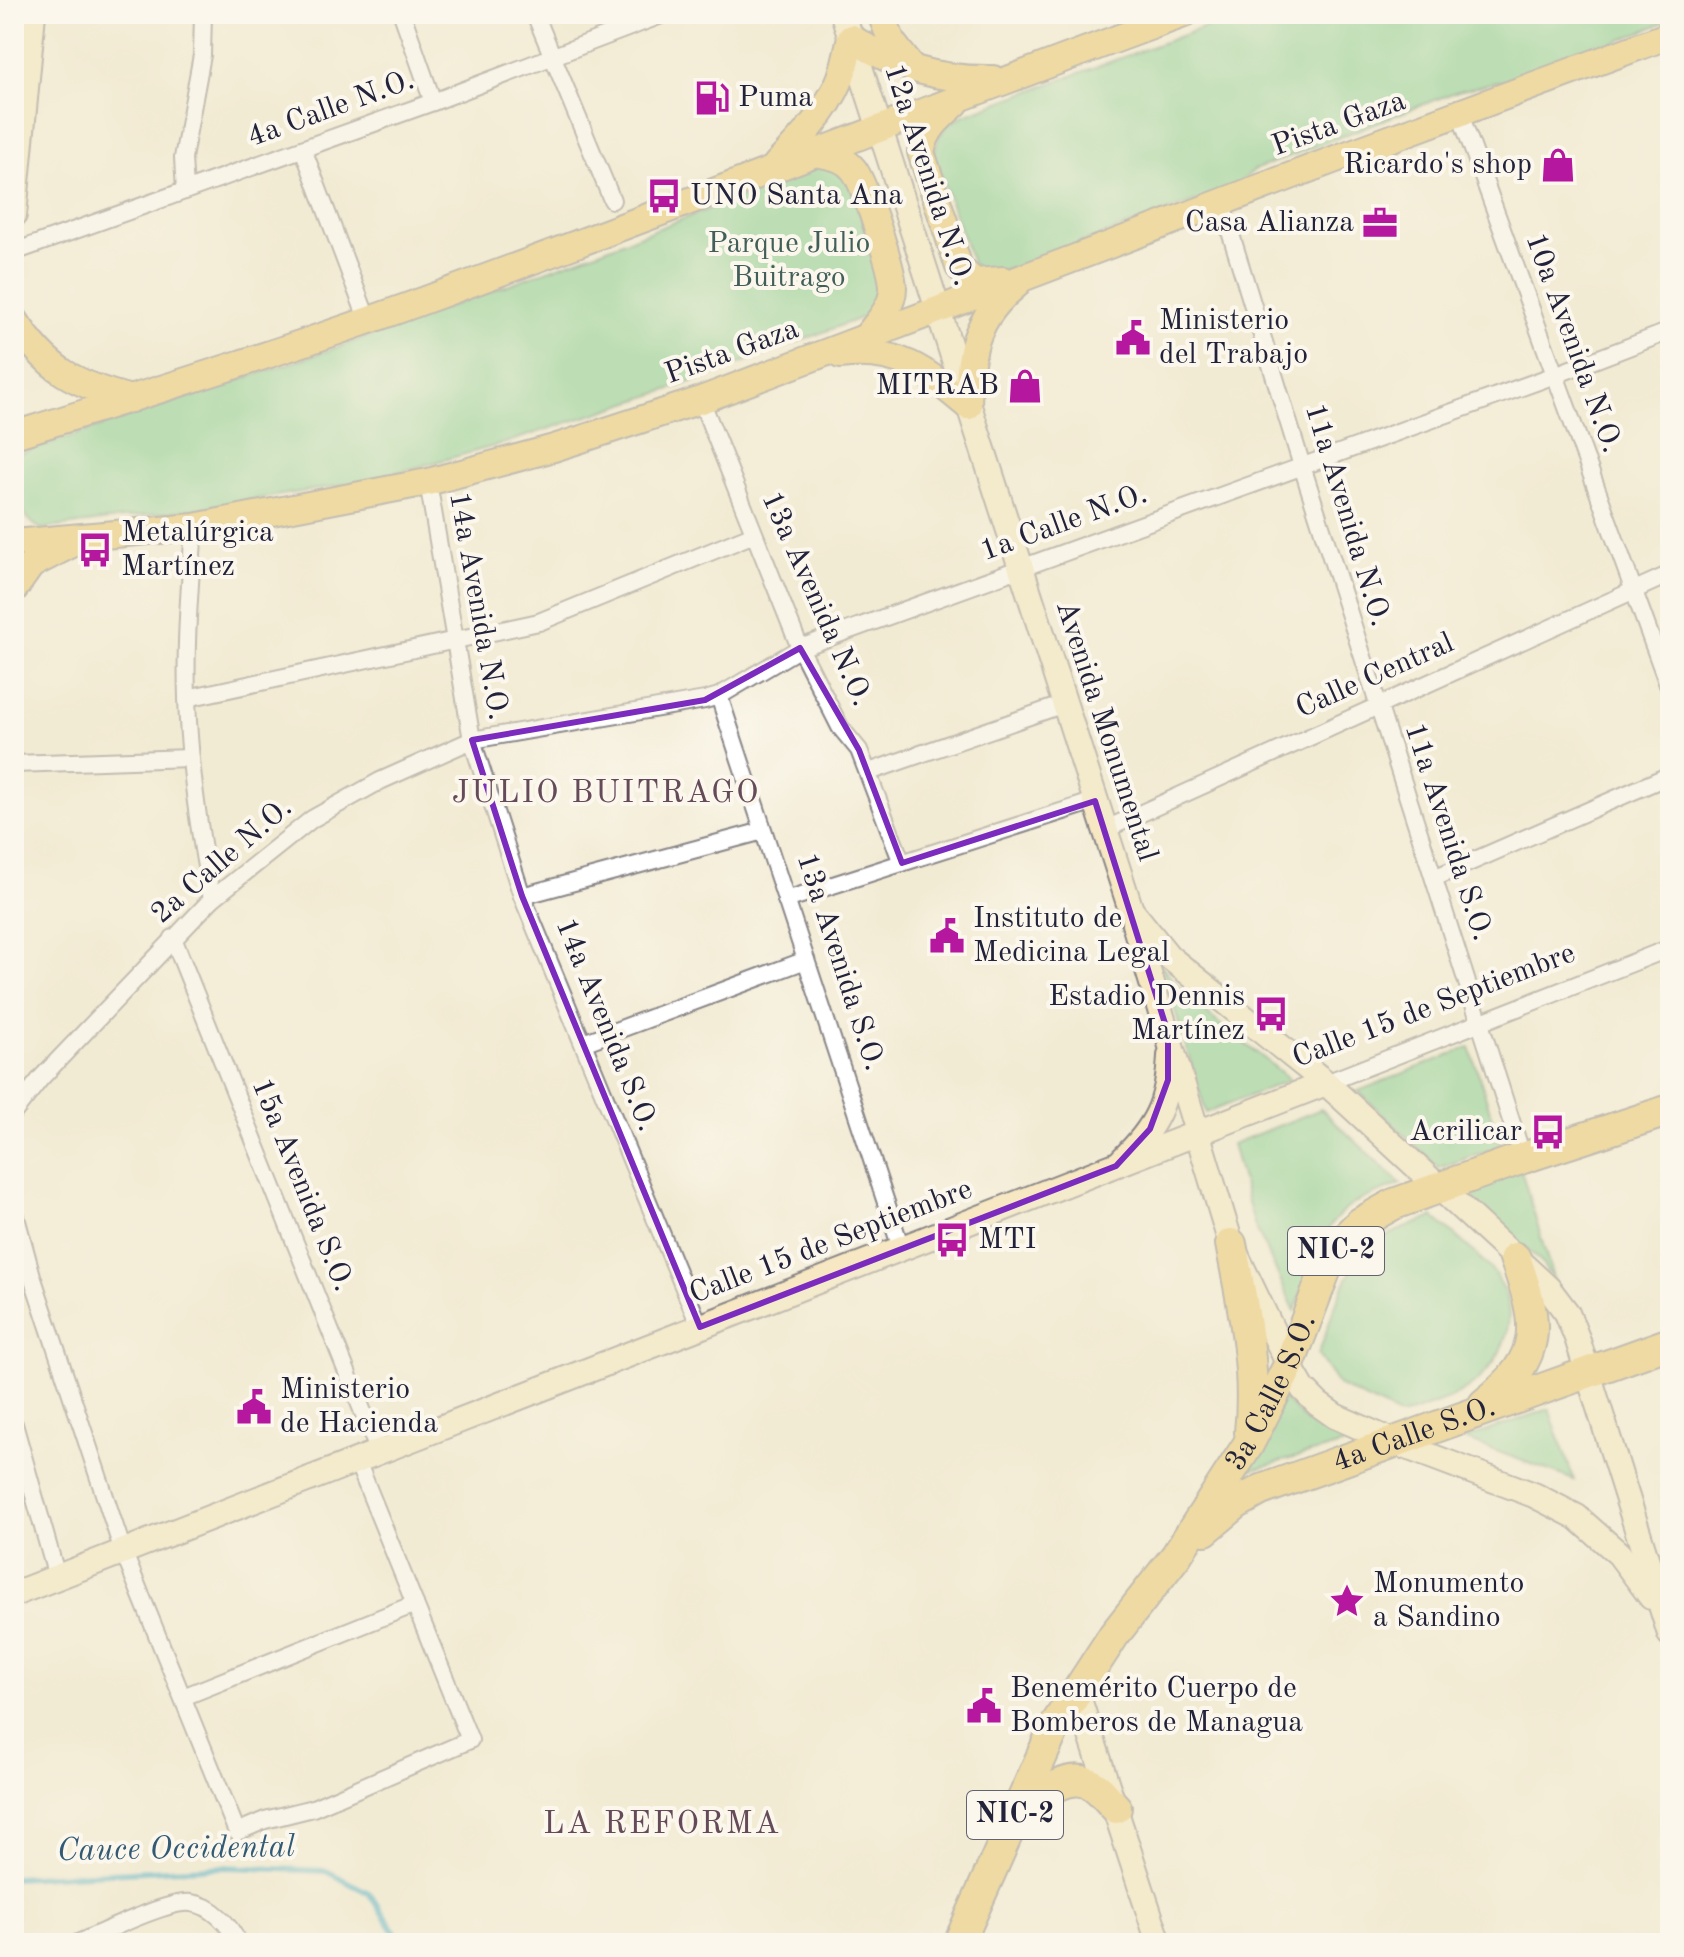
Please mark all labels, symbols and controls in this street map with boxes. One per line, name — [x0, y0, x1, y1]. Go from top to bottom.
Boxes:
street label: 12a Avenida N.O. — [878, 60, 978, 290]
street label: 4a Calle N.O. — [244, 65, 418, 153]
fuel station icon: Puma — [693, 79, 731, 117]
place label: Puma — [738, 83, 813, 113]
street label: Pista Gaza — [1268, 86, 1410, 162]
shop icon: Ricardo's shop — [1539, 146, 1577, 184]
place label: Ricardo's shop — [1343, 150, 1532, 180]
bus stop icon: UNO Santa Ana — [645, 177, 683, 215]
place label: UNO Santa Ana — [690, 181, 903, 211]
office icon: Casa Alianza — [1361, 204, 1399, 242]
place label: Casa Alianza — [1185, 208, 1354, 238]
park label: Parque Julio Buitrago — [708, 229, 870, 293]
street label: 10a Avenida N.O. — [1519, 229, 1627, 457]
place label: Ministerio del Trabajo — [1159, 306, 1308, 370]
street label: Pista Gaza — [661, 314, 803, 390]
public building icon: Ministerio del Trabajo — [1114, 319, 1152, 357]
shop icon: MITRAB — [1006, 367, 1044, 405]
place label: MITRAB — [876, 371, 999, 401]
street label: 11a Avenida N.O. — [1299, 400, 1395, 630]
street label: 1a Calle N.O. — [977, 479, 1151, 567]
street label: 13a Avenida N.O. — [755, 487, 877, 711]
street label: 14a Avenida N.O. — [443, 489, 513, 723]
place label: Metalúrgica Martínez — [121, 518, 274, 582]
bus stop icon: Metalúrgica Martínez — [76, 531, 114, 569]
street label: Avenida Monumental — [1050, 597, 1162, 865]
street label: Calle Central — [1292, 628, 1458, 724]
street label: 11a Avenida S.O. — [1399, 719, 1497, 945]
district label: JULIO BUITRAGO — [452, 778, 760, 810]
street label: 2a Calle N.O. — [146, 792, 298, 930]
street label: 13a Avenida S.O. — [791, 849, 889, 1075]
place label: Instituto de Medicina Legal — [973, 904, 1169, 968]
street label: 14a Avenida S.O. — [550, 914, 662, 1136]
public building icon: Instituto de Medicina Legal — [928, 917, 966, 955]
street label: Calle 15 de Septiembre — [1289, 938, 1579, 1074]
place label: Estadio Dennis Martínez — [1048, 982, 1245, 1046]
bus stop icon: Estadio Dennis Martínez — [1252, 995, 1290, 1033]
street label: 15a Avenida S.O. — [246, 1074, 358, 1296]
bus stop icon: Acrilicar — [1529, 1113, 1567, 1151]
place label: Acrilicar — [1409, 1117, 1522, 1147]
street label: Calle 15 de Septiembre — [686, 1174, 976, 1310]
bus stop icon: MTI — [933, 1221, 971, 1259]
place label: MTI — [978, 1225, 1036, 1255]
road number: NIC-2 — [1288, 1227, 1384, 1275]
street label: 3a Calle S.O. — [1220, 1310, 1322, 1476]
place label: Ministerio de Hacienda — [280, 1375, 438, 1439]
public building icon: Ministerio de Hacienda — [235, 1388, 273, 1426]
street label: 4a Calle S.O. — [1329, 1392, 1500, 1478]
place label: Monumento a Sandino — [1373, 1569, 1524, 1633]
place icon: Monumento a Sandino — [1328, 1582, 1366, 1620]
place label: Benemérito Cuerpo de Bomberos de Managua — [1010, 1674, 1303, 1738]
public building icon: Benemérito Cuerpo de Bomberos de Managua — [965, 1687, 1003, 1725]
road number: NIC-2 — [967, 1791, 1063, 1839]
district label: LA REFORMA — [543, 1809, 781, 1841]
water label: Cauce Occidental — [57, 1832, 296, 1868]

